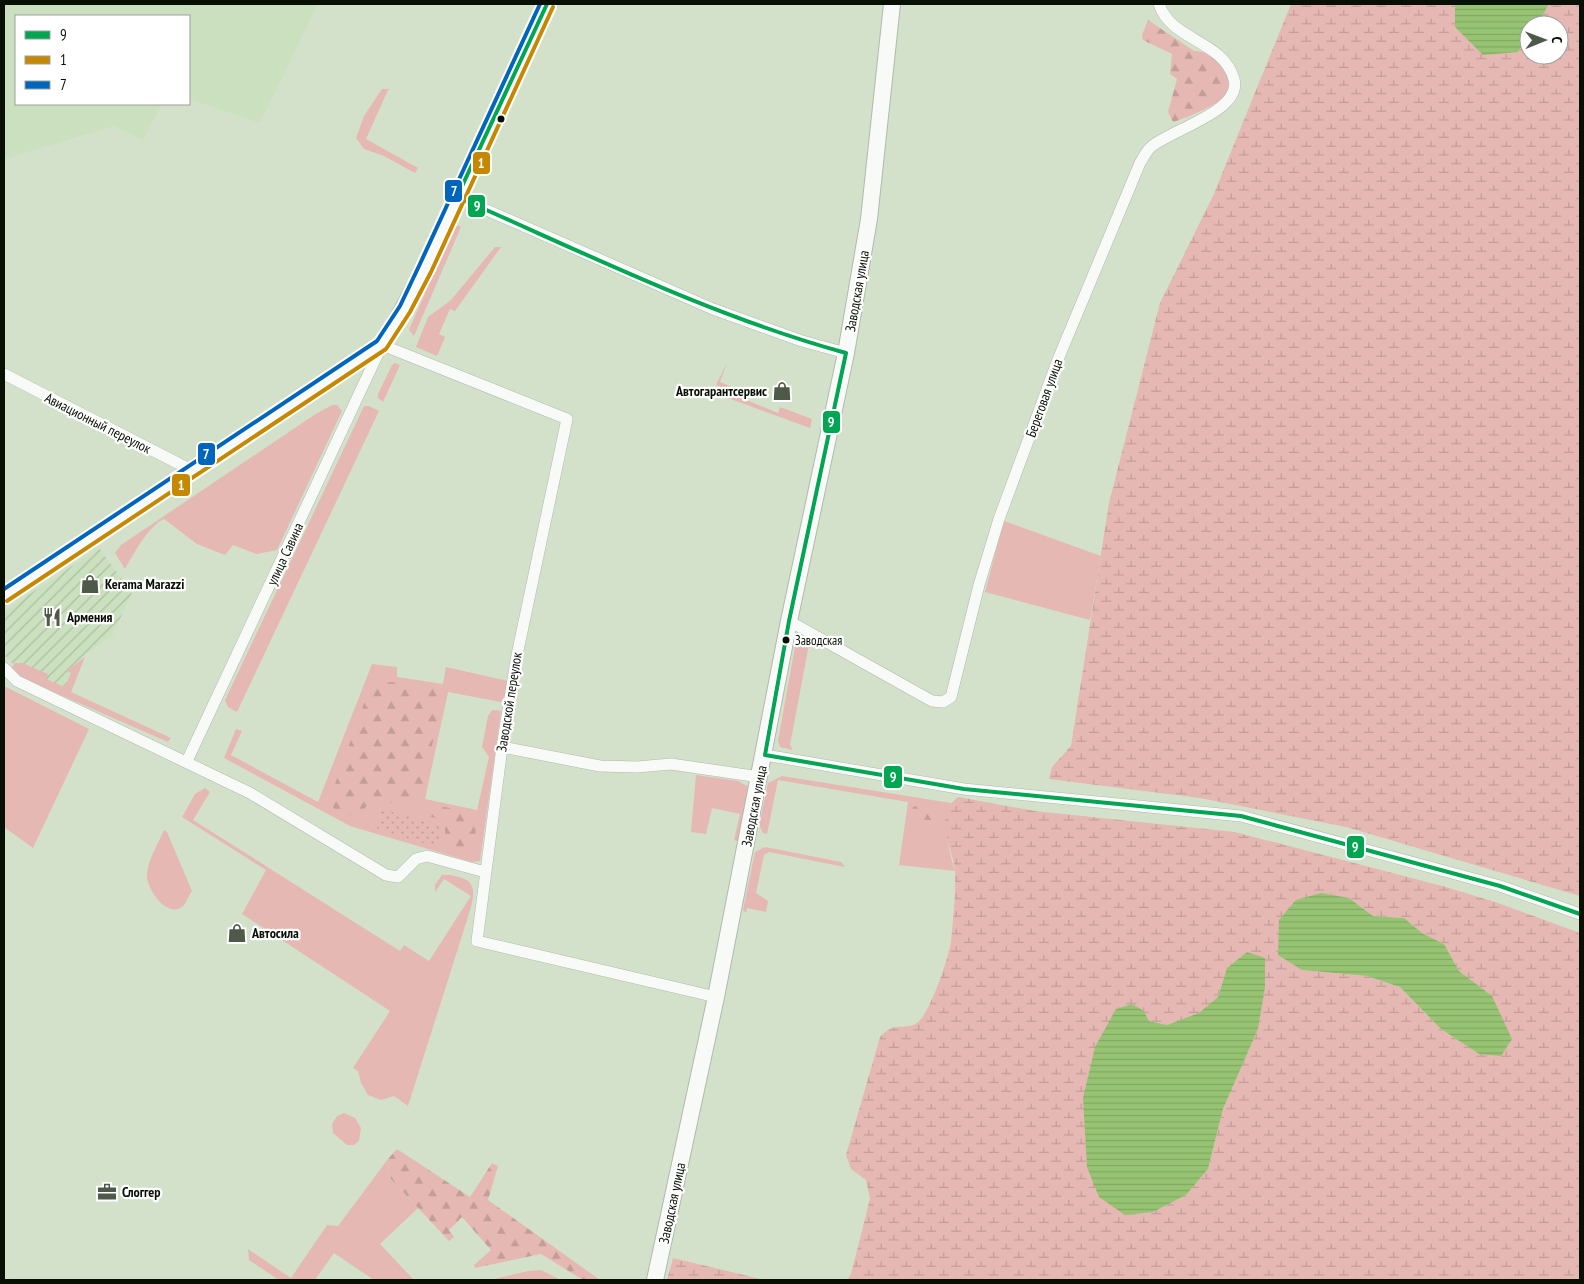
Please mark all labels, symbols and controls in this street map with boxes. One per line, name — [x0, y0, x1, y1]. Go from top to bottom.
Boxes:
legend — [15, 15, 190, 105]
north arrow — [1519, 15, 1569, 65]
text: 9 — [60, 25, 67, 44]
text: С — [1548, 36, 1566, 44]
text: 1 — [60, 50, 67, 69]
text: 7 — [60, 75, 67, 94]
unlabelled marker — [496, 114, 506, 124]
line badge: 1 — [472, 151, 491, 175]
text: 1 — [478, 154, 484, 172]
line badge: 7 — [444, 179, 463, 203]
text: 7 — [451, 182, 458, 200]
line badge: 9 — [467, 194, 486, 218]
text: 9 — [474, 197, 481, 215]
street label: Заводская улица — [841, 249, 873, 333]
street label: Береговая улица — [1021, 356, 1067, 440]
shop icon: Автогарантсервис — [771, 380, 793, 402]
place label: Автогарантсервис — [675, 382, 767, 400]
street label: Авиационный переулок — [42, 388, 155, 458]
line badge: 9 — [822, 410, 841, 434]
text: 9 — [828, 413, 835, 431]
line badge: 7 — [197, 442, 216, 466]
text: 7 — [203, 445, 210, 463]
line badge: 1 — [171, 473, 191, 497]
text: 1 — [178, 476, 184, 494]
street label: улица Савина — [263, 520, 307, 588]
shop icon: Kerama Marazzi — [79, 573, 101, 595]
place label: Kerama Marazzi — [105, 575, 184, 593]
restaurant icon: Армения — [41, 606, 63, 628]
place label: Армения — [66, 608, 113, 626]
place label: Заводская — [795, 632, 842, 649]
marker: Заводская — [781, 635, 791, 645]
street label: Заводской переулок — [492, 650, 526, 753]
street label: Заводская улица — [737, 764, 771, 848]
line badge: 9 — [883, 765, 903, 789]
text: 9 — [890, 768, 897, 786]
line badge: 9 — [1346, 835, 1365, 859]
text: 9 — [1352, 838, 1359, 856]
shop icon: Автосила — [226, 922, 248, 944]
place label: Автосила — [251, 924, 299, 942]
street label: Заводская улица — [655, 1161, 689, 1245]
office icon: Слоггер — [96, 1181, 118, 1203]
place label: Слоггер — [122, 1183, 161, 1201]

